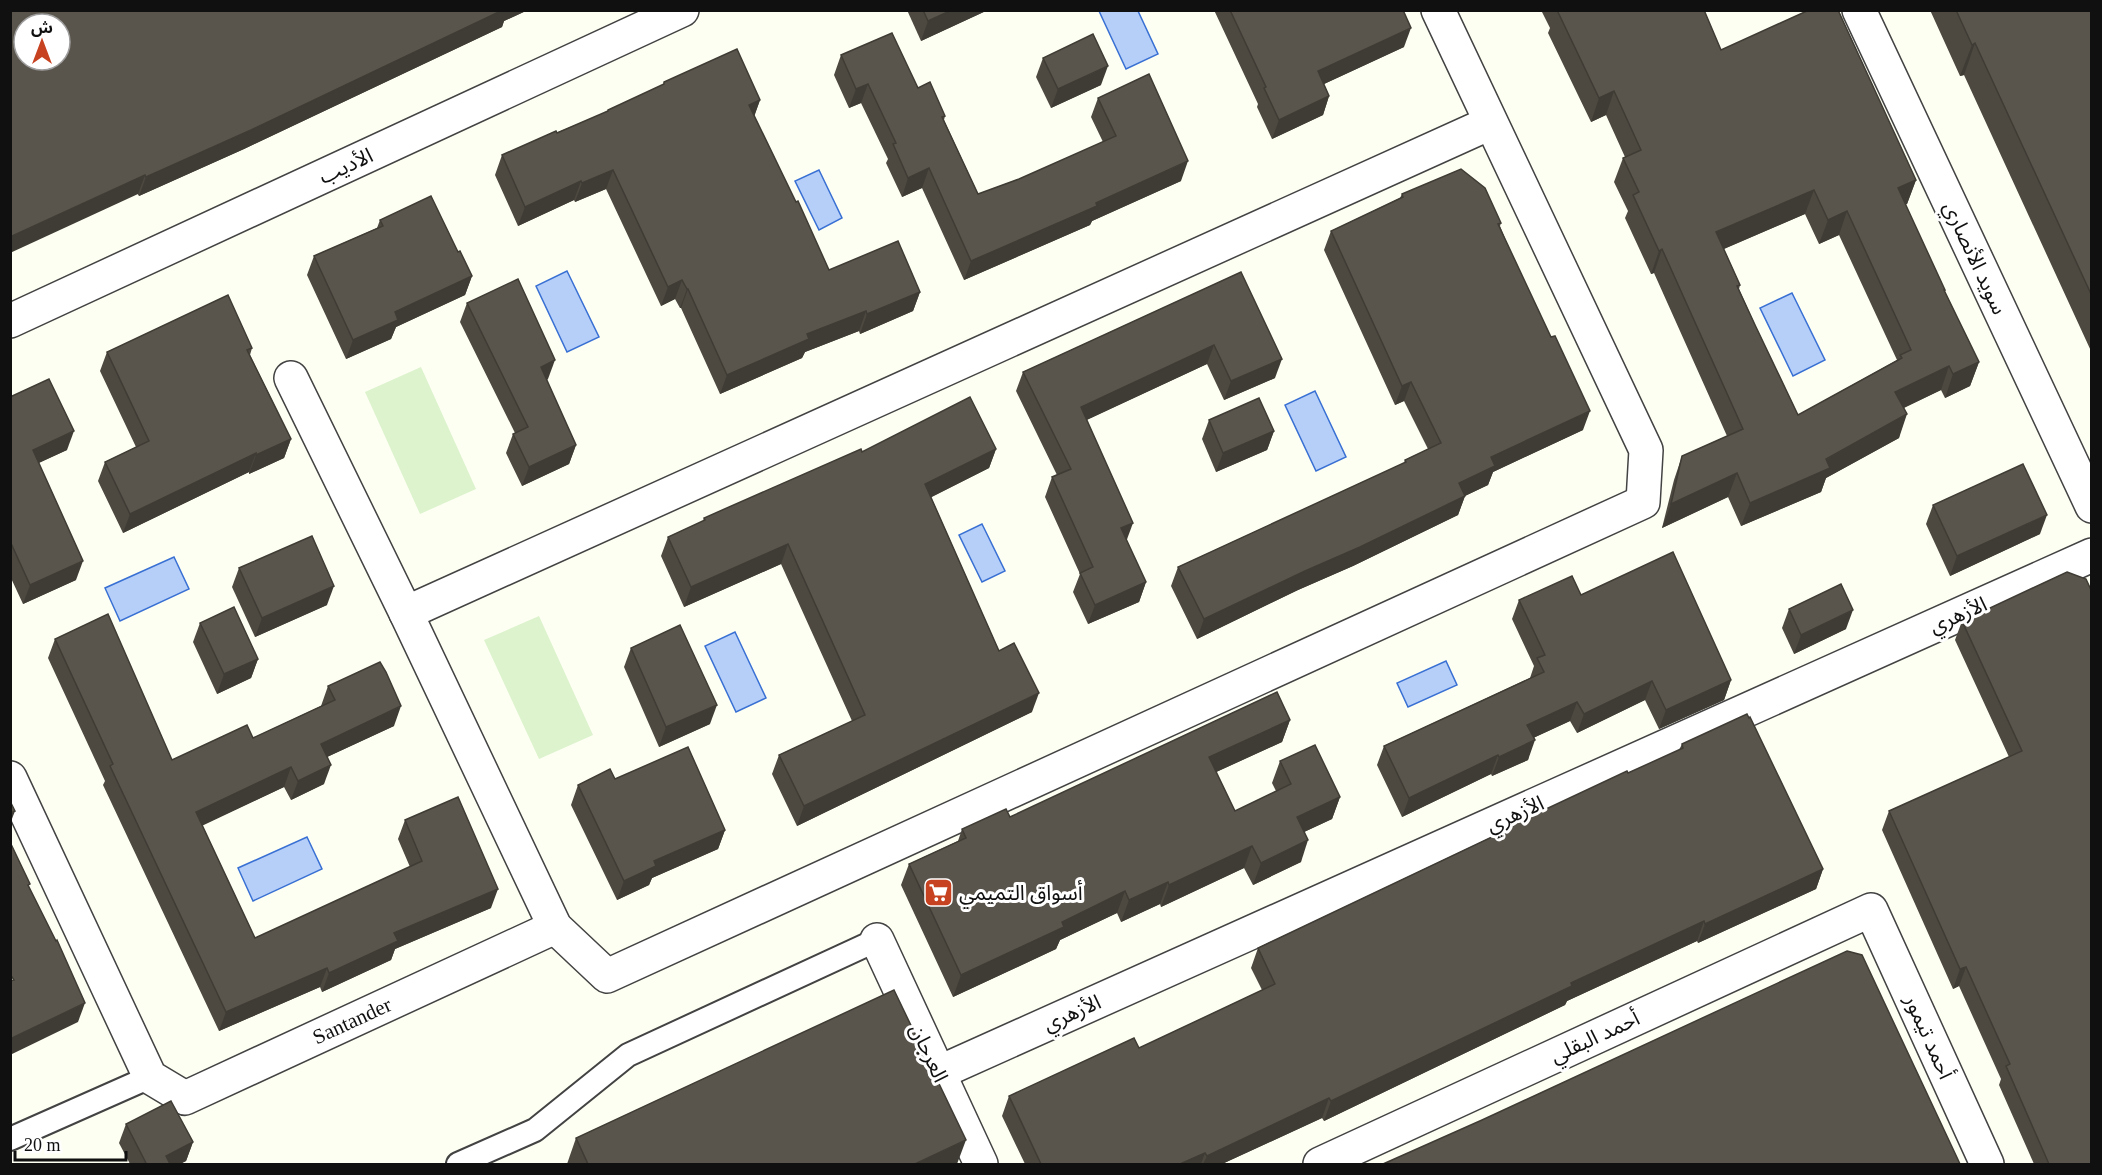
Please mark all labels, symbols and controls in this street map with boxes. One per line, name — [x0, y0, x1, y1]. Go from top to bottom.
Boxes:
north arrow — [12, 12, 72, 72]
text: ش — [31, 19, 53, 37]
street label: الأديب — [315, 143, 377, 189]
street label: سويد الأنصاري — [1935, 198, 2012, 320]
street label: الأزهري — [1926, 592, 1992, 642]
street label: الأزهري — [1483, 791, 1549, 841]
supermarket icon: أسواق التميمي — [922, 877, 954, 909]
place label: أسواق التميمي — [959, 880, 1083, 909]
street label: الأزهري — [1040, 990, 1106, 1040]
street label: أحمد تيمور — [1899, 990, 1959, 1083]
street label: Santander — [309, 992, 395, 1049]
street label: أحمد البقلي — [1546, 1005, 1645, 1072]
street label: العرجان — [905, 1020, 953, 1086]
scale bar — [15, 1124, 126, 1162]
text: 20 m — [24, 1135, 61, 1155]

